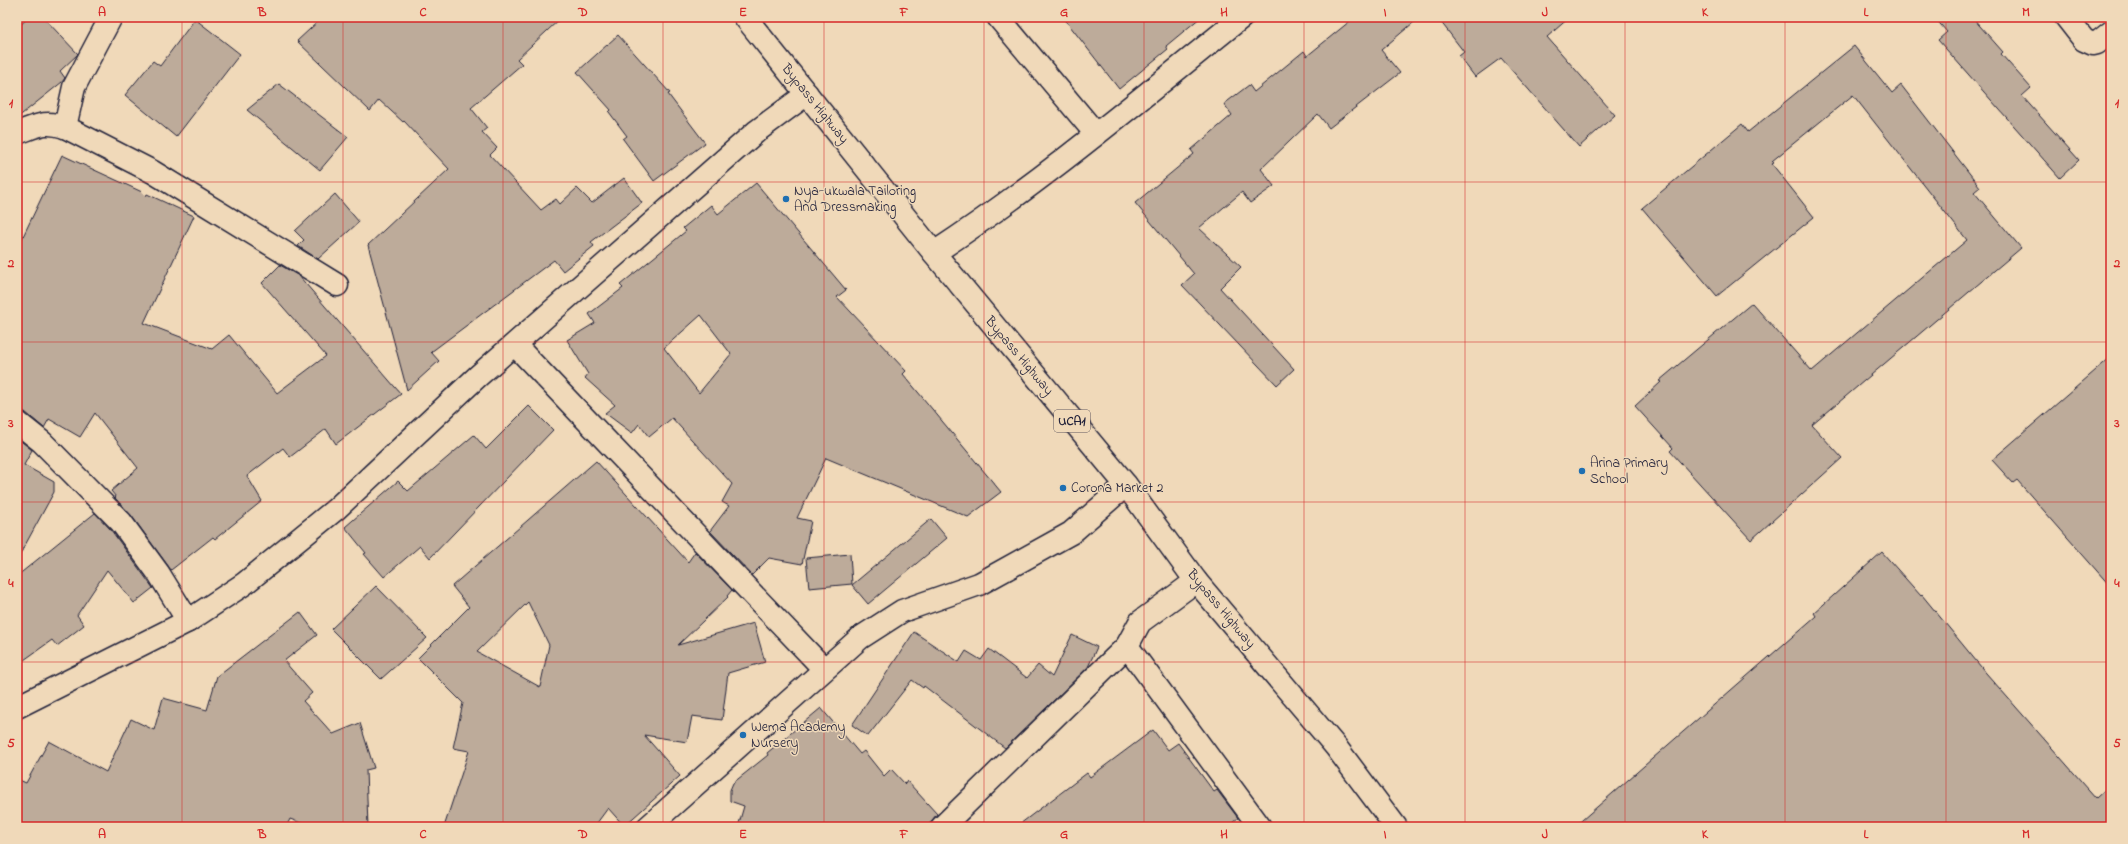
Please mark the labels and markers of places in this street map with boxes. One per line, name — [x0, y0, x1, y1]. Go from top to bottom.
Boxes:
place label: Nya-ukwala Tailoring And Dressmaking — [794, 181, 916, 219]
marker: Nya-ukwala Tailoring And Dressmaking — [781, 194, 791, 204]
place label: Arina Primary School — [1590, 453, 1668, 490]
marker: Arina Primary School — [1577, 466, 1587, 476]
place label: Corona Market 2 — [1071, 478, 1164, 499]
marker: Corona Market 2 — [1058, 483, 1068, 493]
place label: Wema Academy Nursery — [751, 717, 845, 755]
marker: Wema Academy Nursery — [738, 730, 748, 740]

